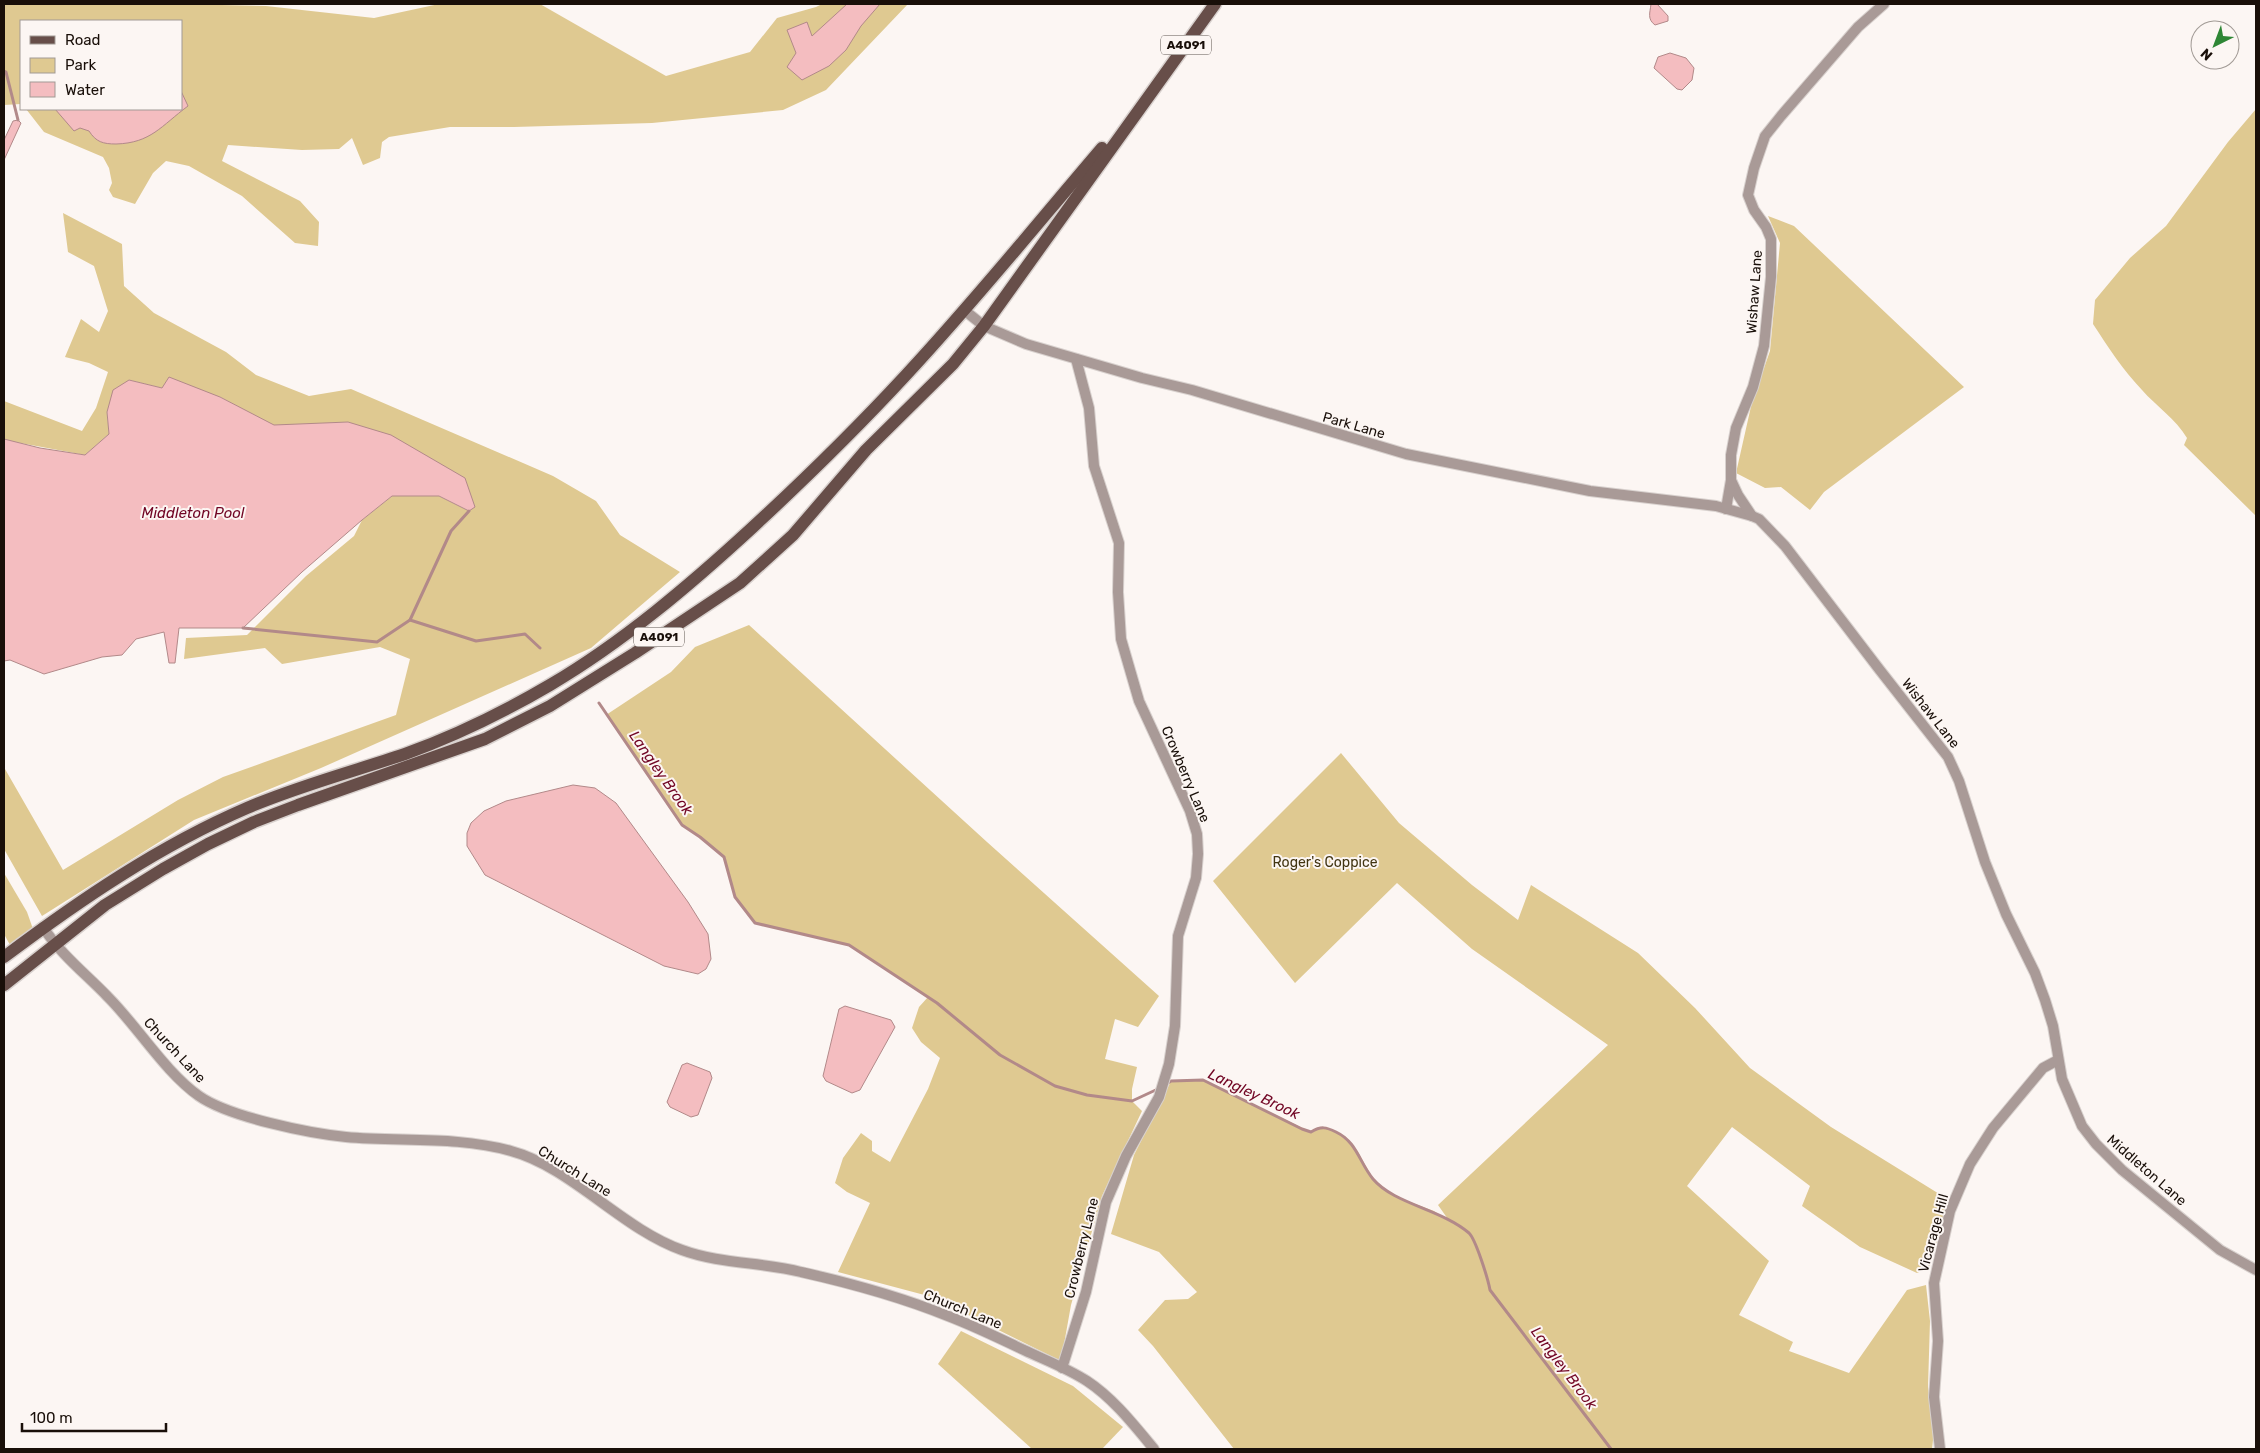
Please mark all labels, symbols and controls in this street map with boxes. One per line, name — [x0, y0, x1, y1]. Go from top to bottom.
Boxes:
legend — [20, 20, 182, 110]
north arrow — [2190, 20, 2240, 70]
text: Road — [65, 31, 101, 49]
road number: A4091 — [1161, 36, 1211, 54]
text: N — [2197, 45, 2216, 64]
text: Park — [65, 56, 96, 74]
text: Water — [65, 81, 105, 99]
street label: Wishaw Lane — [1743, 249, 1766, 335]
street label: Park Lane — [1321, 408, 1387, 443]
water label: Middleton Pool — [141, 504, 245, 522]
road number: A4091 — [634, 628, 684, 646]
street label: Wishaw Lane — [1898, 675, 1963, 752]
street label: Crowberry Lane — [1158, 723, 1214, 825]
water label: Langley Brook — [625, 727, 697, 819]
park label: Roger's Coppice — [1273, 854, 1378, 871]
street label: Church Lane — [140, 1014, 209, 1087]
water label: Langley Brook — [1205, 1065, 1303, 1123]
street label: Middleton Lane — [2103, 1131, 2190, 1210]
street label: Church Lane — [535, 1142, 615, 1201]
street label: Vicarage Hill — [1915, 1192, 1952, 1274]
street label: Crowberry Lane — [1061, 1196, 1102, 1300]
street label: Church Lane — [921, 1286, 1005, 1333]
water label: Langley Brook — [1527, 1323, 1601, 1413]
scale bar — [22, 1400, 166, 1432]
text: 100 m — [30, 1409, 72, 1427]

